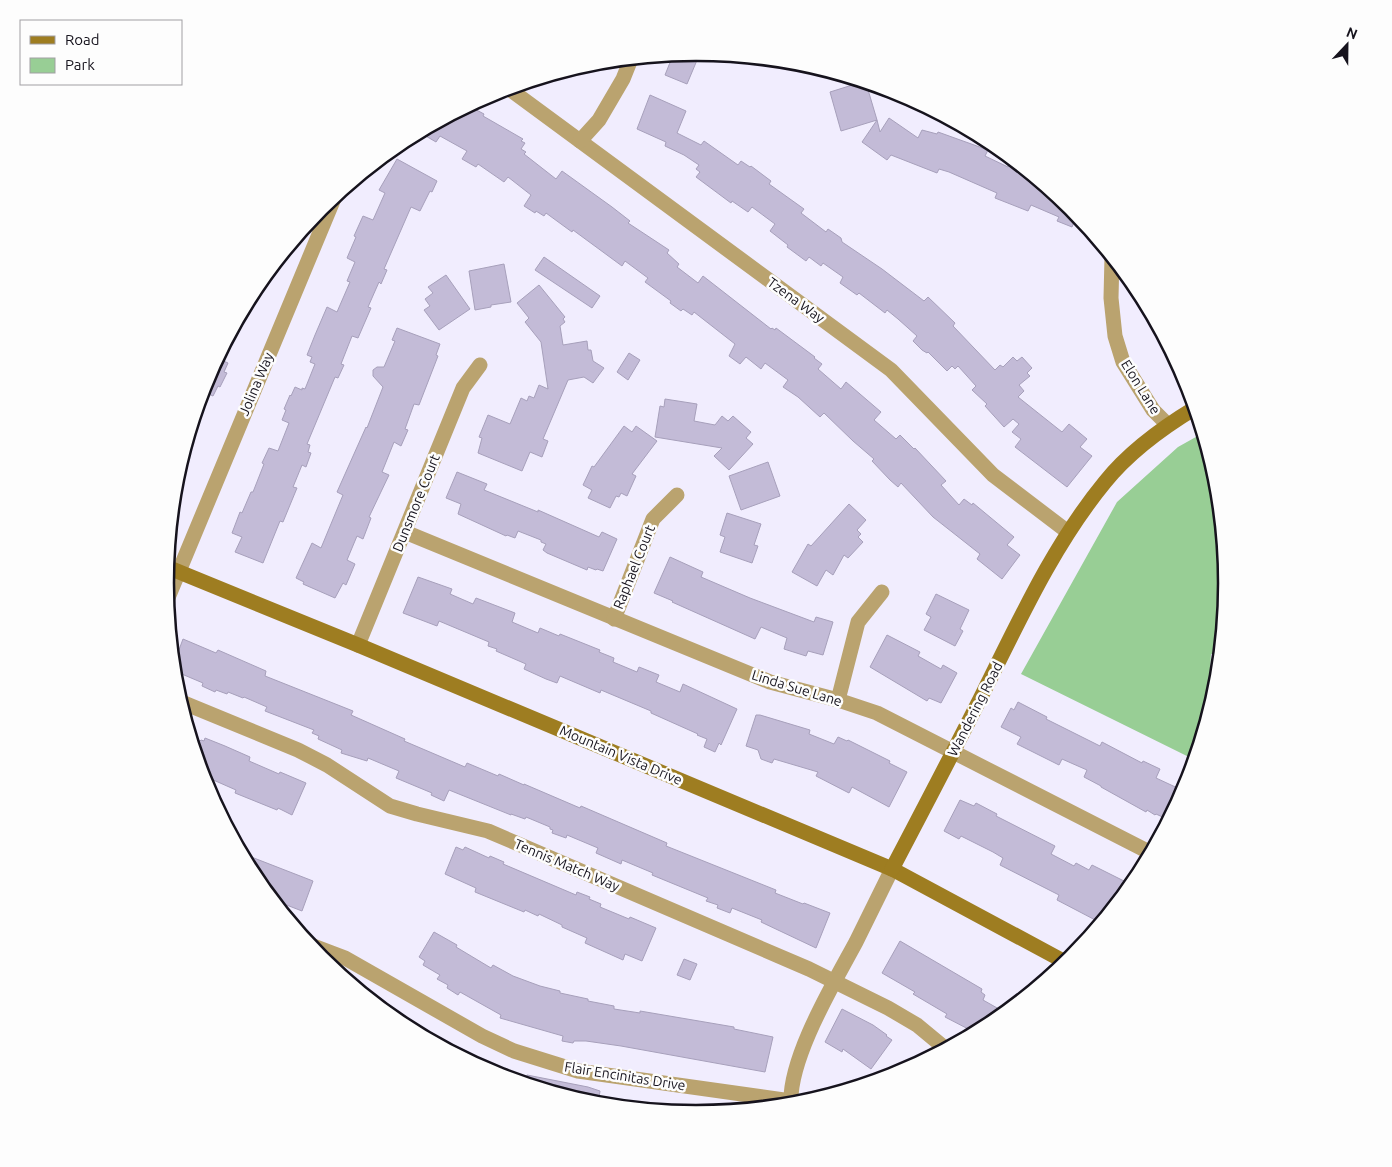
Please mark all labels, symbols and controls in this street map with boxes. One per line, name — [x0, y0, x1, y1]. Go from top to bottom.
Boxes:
legend — [20, 20, 182, 85]
north arrow — [1322, 20, 1372, 70]
text: N — [1344, 24, 1360, 42]
text: Road — [65, 31, 100, 48]
text: Park — [65, 56, 95, 73]
street label: Tzena Way — [764, 274, 828, 326]
street label: Jolina Way — [236, 350, 277, 418]
street label: Elon Lane — [1118, 357, 1164, 417]
street label: Dunsmore Court — [389, 451, 443, 554]
street label: Raphael Court — [610, 522, 658, 611]
street label: Wandering Road — [944, 659, 1006, 759]
street label: Linda Sue Lane — [750, 667, 844, 709]
street label: Mountain Vista Drive — [557, 722, 685, 788]
street label: Tennis Match Way — [512, 836, 622, 894]
street label: Flair Encinitas Drive — [563, 1059, 687, 1093]

